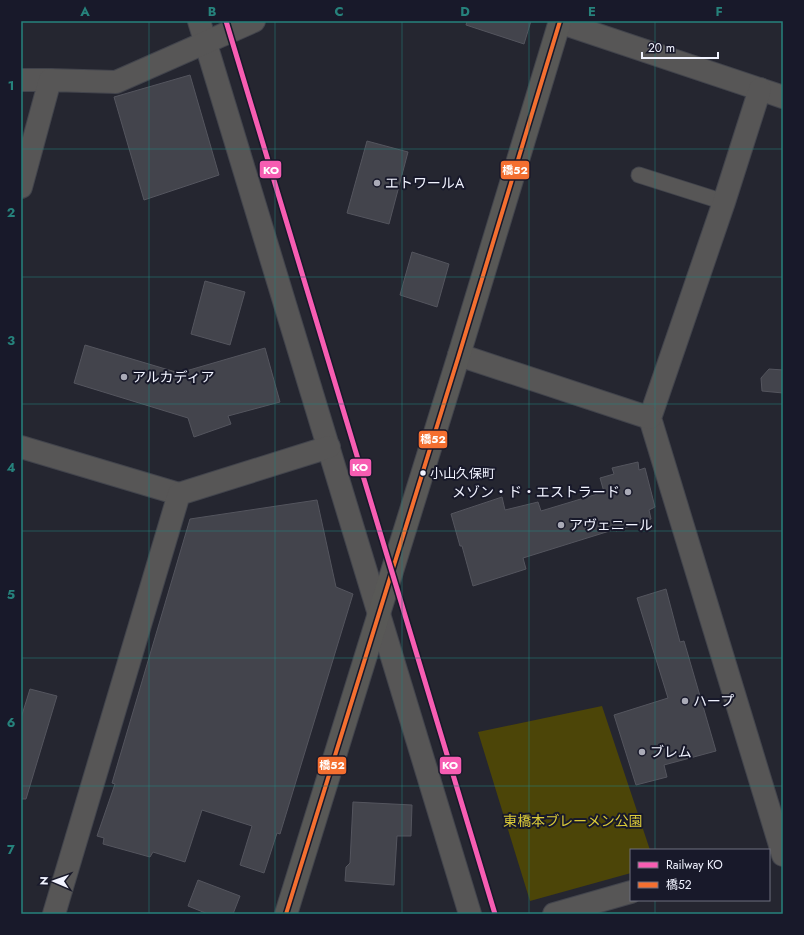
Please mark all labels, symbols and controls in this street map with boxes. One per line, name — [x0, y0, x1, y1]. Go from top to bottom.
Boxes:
text: A — [79, 2, 90, 21]
text: B — [208, 2, 217, 21]
text: C — [334, 2, 344, 21]
text: D — [460, 2, 470, 21]
text: E — [588, 2, 596, 21]
text: F — [715, 2, 723, 21]
scale bar — [642, 34, 718, 60]
text: 20 m — [648, 39, 675, 57]
text: 1 — [8, 76, 14, 95]
line badge: KO — [259, 160, 282, 179]
line badge: 橋52 — [500, 160, 530, 180]
text: KO — [263, 162, 279, 178]
text: 橋52 — [502, 162, 528, 178]
place label: エトワールA — [385, 173, 465, 193]
marker: エトワールA — [372, 178, 382, 188]
text: 2 — [7, 203, 15, 222]
text: 3 — [7, 331, 15, 350]
place label: アルカディア — [132, 367, 214, 387]
marker: アルカディア — [119, 372, 129, 382]
line badge: 橋52 — [418, 430, 448, 449]
text: 橋52 — [420, 431, 446, 447]
text: 4 — [6, 458, 16, 477]
line badge: KO — [349, 458, 372, 477]
text: KO — [352, 459, 368, 475]
place label: 小山久保町 — [430, 464, 495, 483]
marker: 小山久保町 — [418, 468, 428, 478]
place label: メゾン・ド・エストラード — [452, 482, 620, 502]
marker: メゾン・ド・エストラード — [623, 487, 633, 497]
place label: アヴェニール — [569, 515, 653, 535]
marker: アヴェニール — [556, 520, 566, 530]
text: 5 — [7, 585, 15, 604]
place label: ハープ — [693, 691, 734, 711]
marker: ハープ — [680, 696, 690, 706]
text: 6 — [7, 713, 16, 732]
place label: ブレム — [650, 742, 692, 762]
marker: ブレム — [637, 747, 647, 757]
line badge: 橋52 — [317, 756, 347, 775]
line badge: KO — [439, 756, 462, 775]
text: 橋52 — [319, 757, 345, 773]
text: KO — [442, 757, 458, 773]
park label: 東橋本ブレーメン公園 — [503, 811, 643, 831]
text: 7 — [7, 840, 15, 859]
legend — [630, 849, 770, 901]
text: Railway KO — [666, 856, 723, 874]
north arrow — [34, 861, 74, 901]
text: N — [36, 876, 52, 885]
text: 橋52 — [666, 876, 692, 894]

